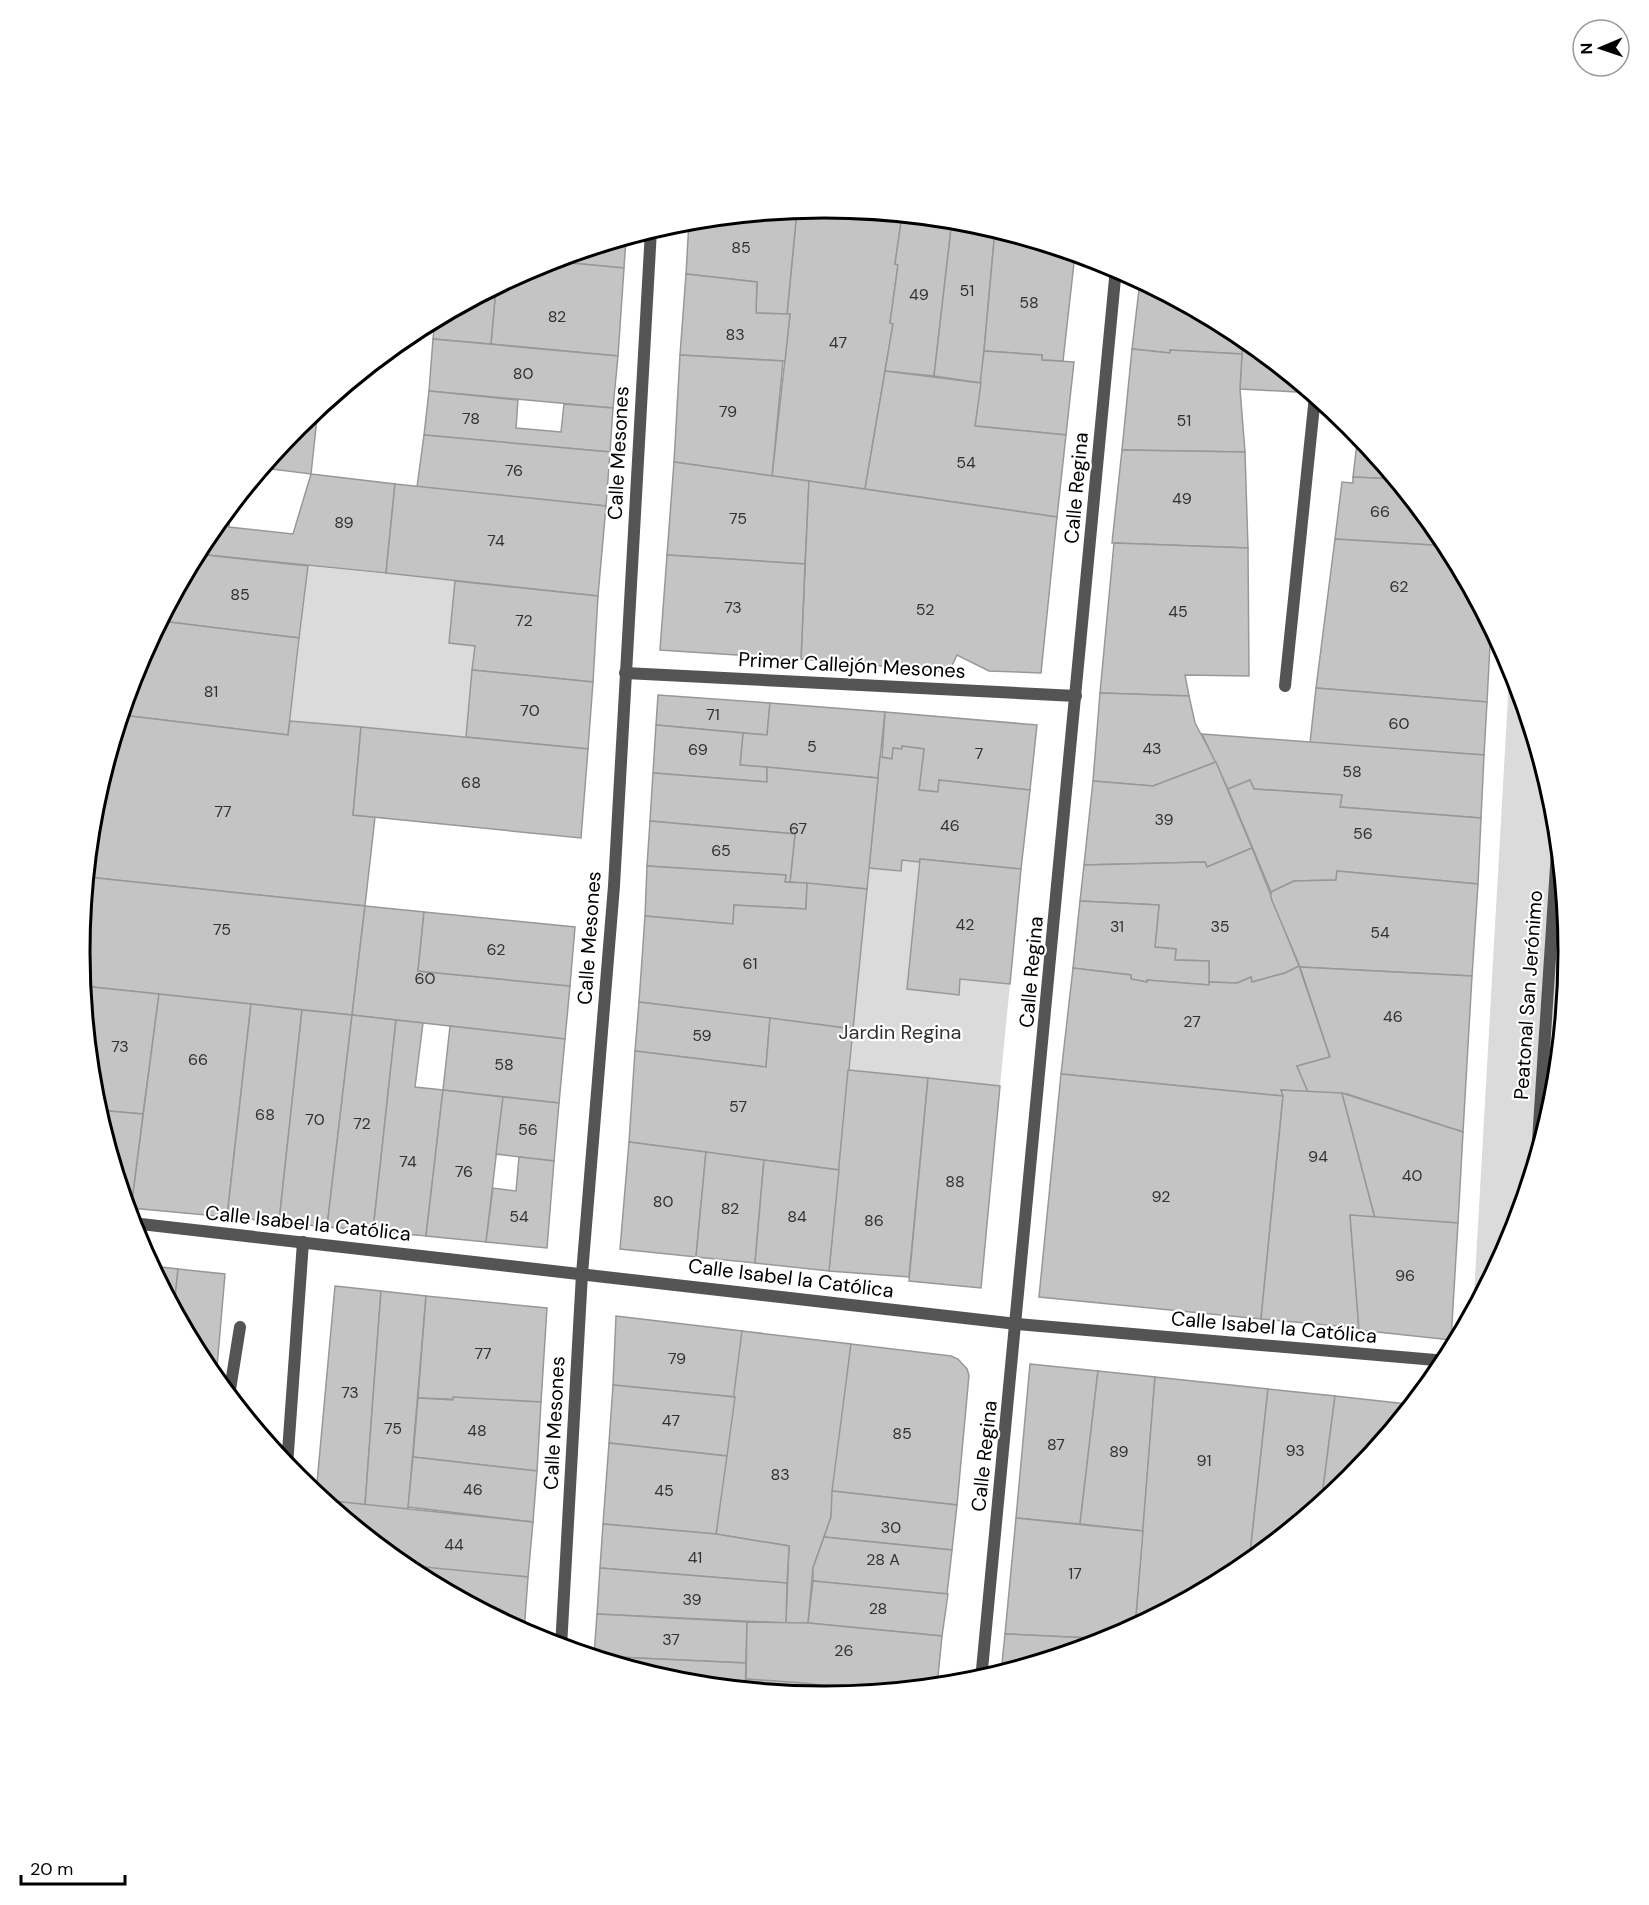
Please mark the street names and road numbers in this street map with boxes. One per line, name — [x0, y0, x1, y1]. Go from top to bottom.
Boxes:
street label: Calle Mesones — [602, 386, 634, 520]
street label: Calle Regina — [1058, 431, 1094, 545]
street label: Primer Callejón Mesones — [738, 646, 966, 684]
street label: Calle Mesones — [571, 870, 607, 1006]
street label: Peatonal San Jerónimo — [1508, 889, 1548, 1101]
street label: Calle Regina — [1013, 915, 1049, 1029]
street label: Calle Isabel la Católica — [204, 1199, 412, 1247]
street label: Calle Isabel la Católica — [687, 1253, 895, 1303]
street label: Calle Isabel la Católica — [1170, 1305, 1378, 1349]
street label: Calle Mesones — [538, 1356, 570, 1490]
street label: Calle Regina — [965, 1399, 1003, 1513]

